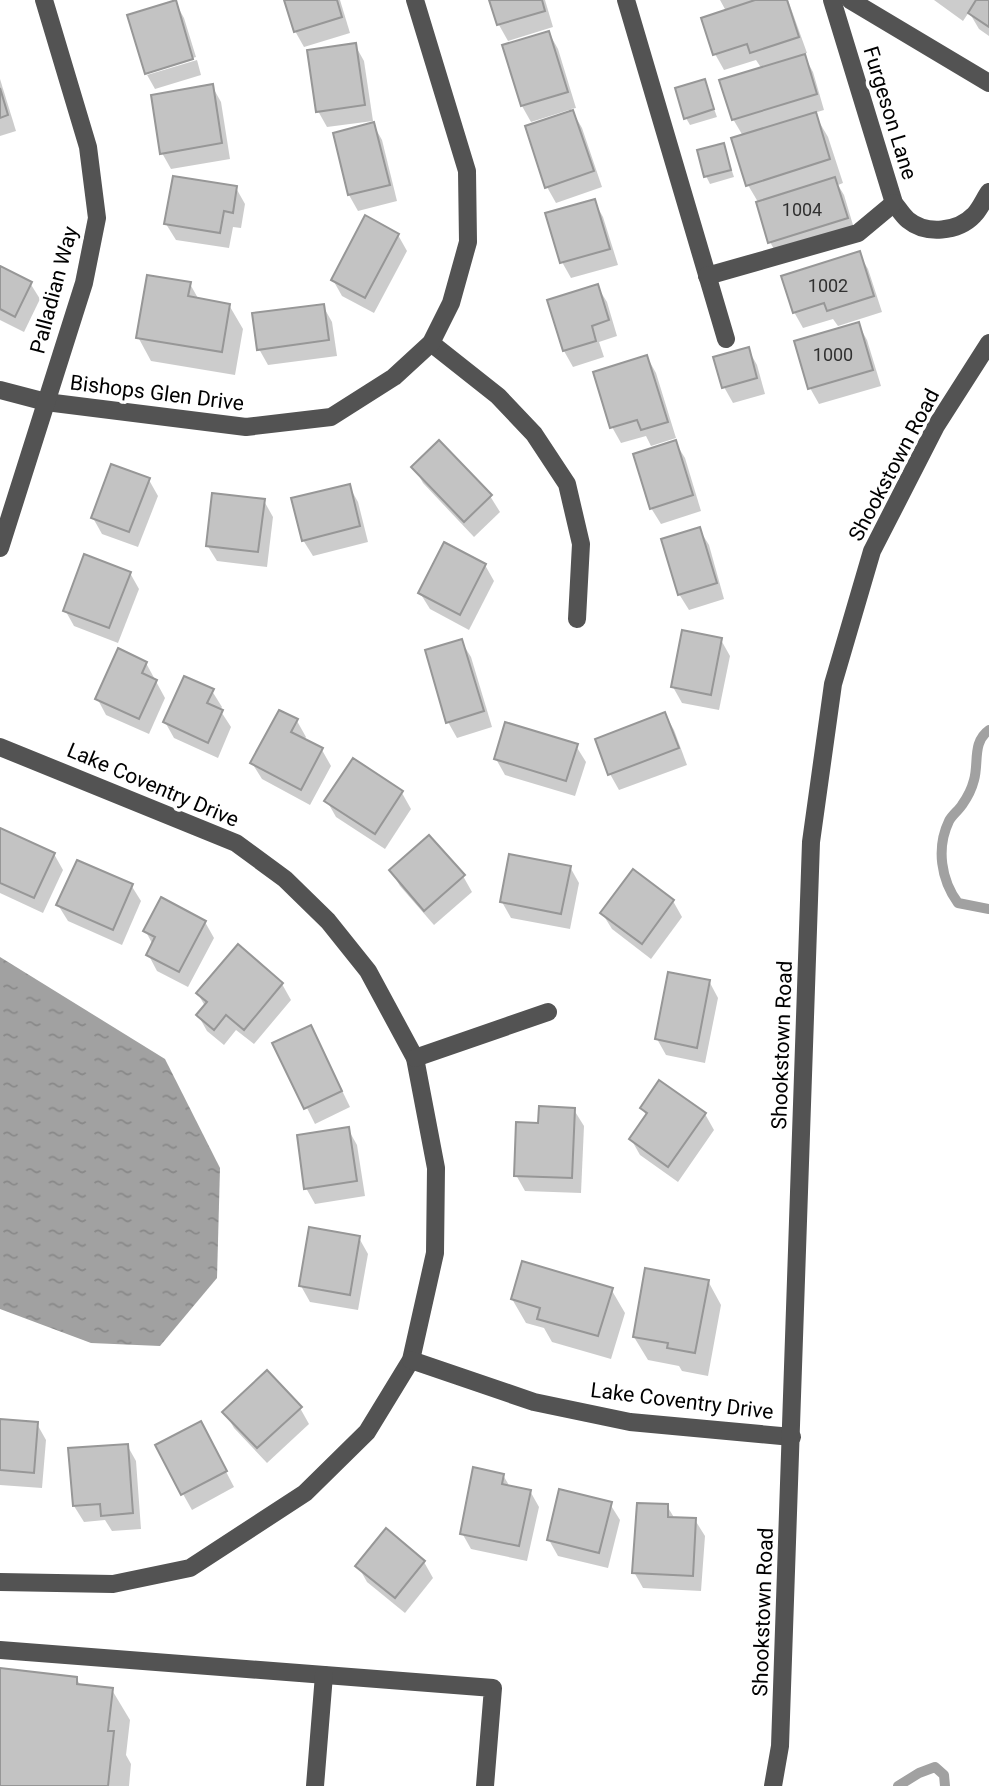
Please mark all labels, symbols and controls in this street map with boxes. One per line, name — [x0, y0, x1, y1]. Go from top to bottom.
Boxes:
street label: Furgeson Lane — [858, 44, 922, 182]
house number: 1004 — [782, 199, 822, 220]
street label: Palladian Way — [25, 224, 83, 356]
house number: 1002 — [808, 275, 848, 296]
house number: 1000 — [813, 344, 853, 365]
street label: Bishops Glen Drive — [69, 370, 245, 416]
street label: Shookstown Road — [844, 385, 944, 545]
street label: Lake Coventry Drive — [63, 738, 243, 832]
street label: Shookstown Road — [767, 960, 797, 1130]
street label: Lake Coventry Drive — [589, 1378, 775, 1424]
street label: Shookstown Road — [748, 1527, 778, 1697]

